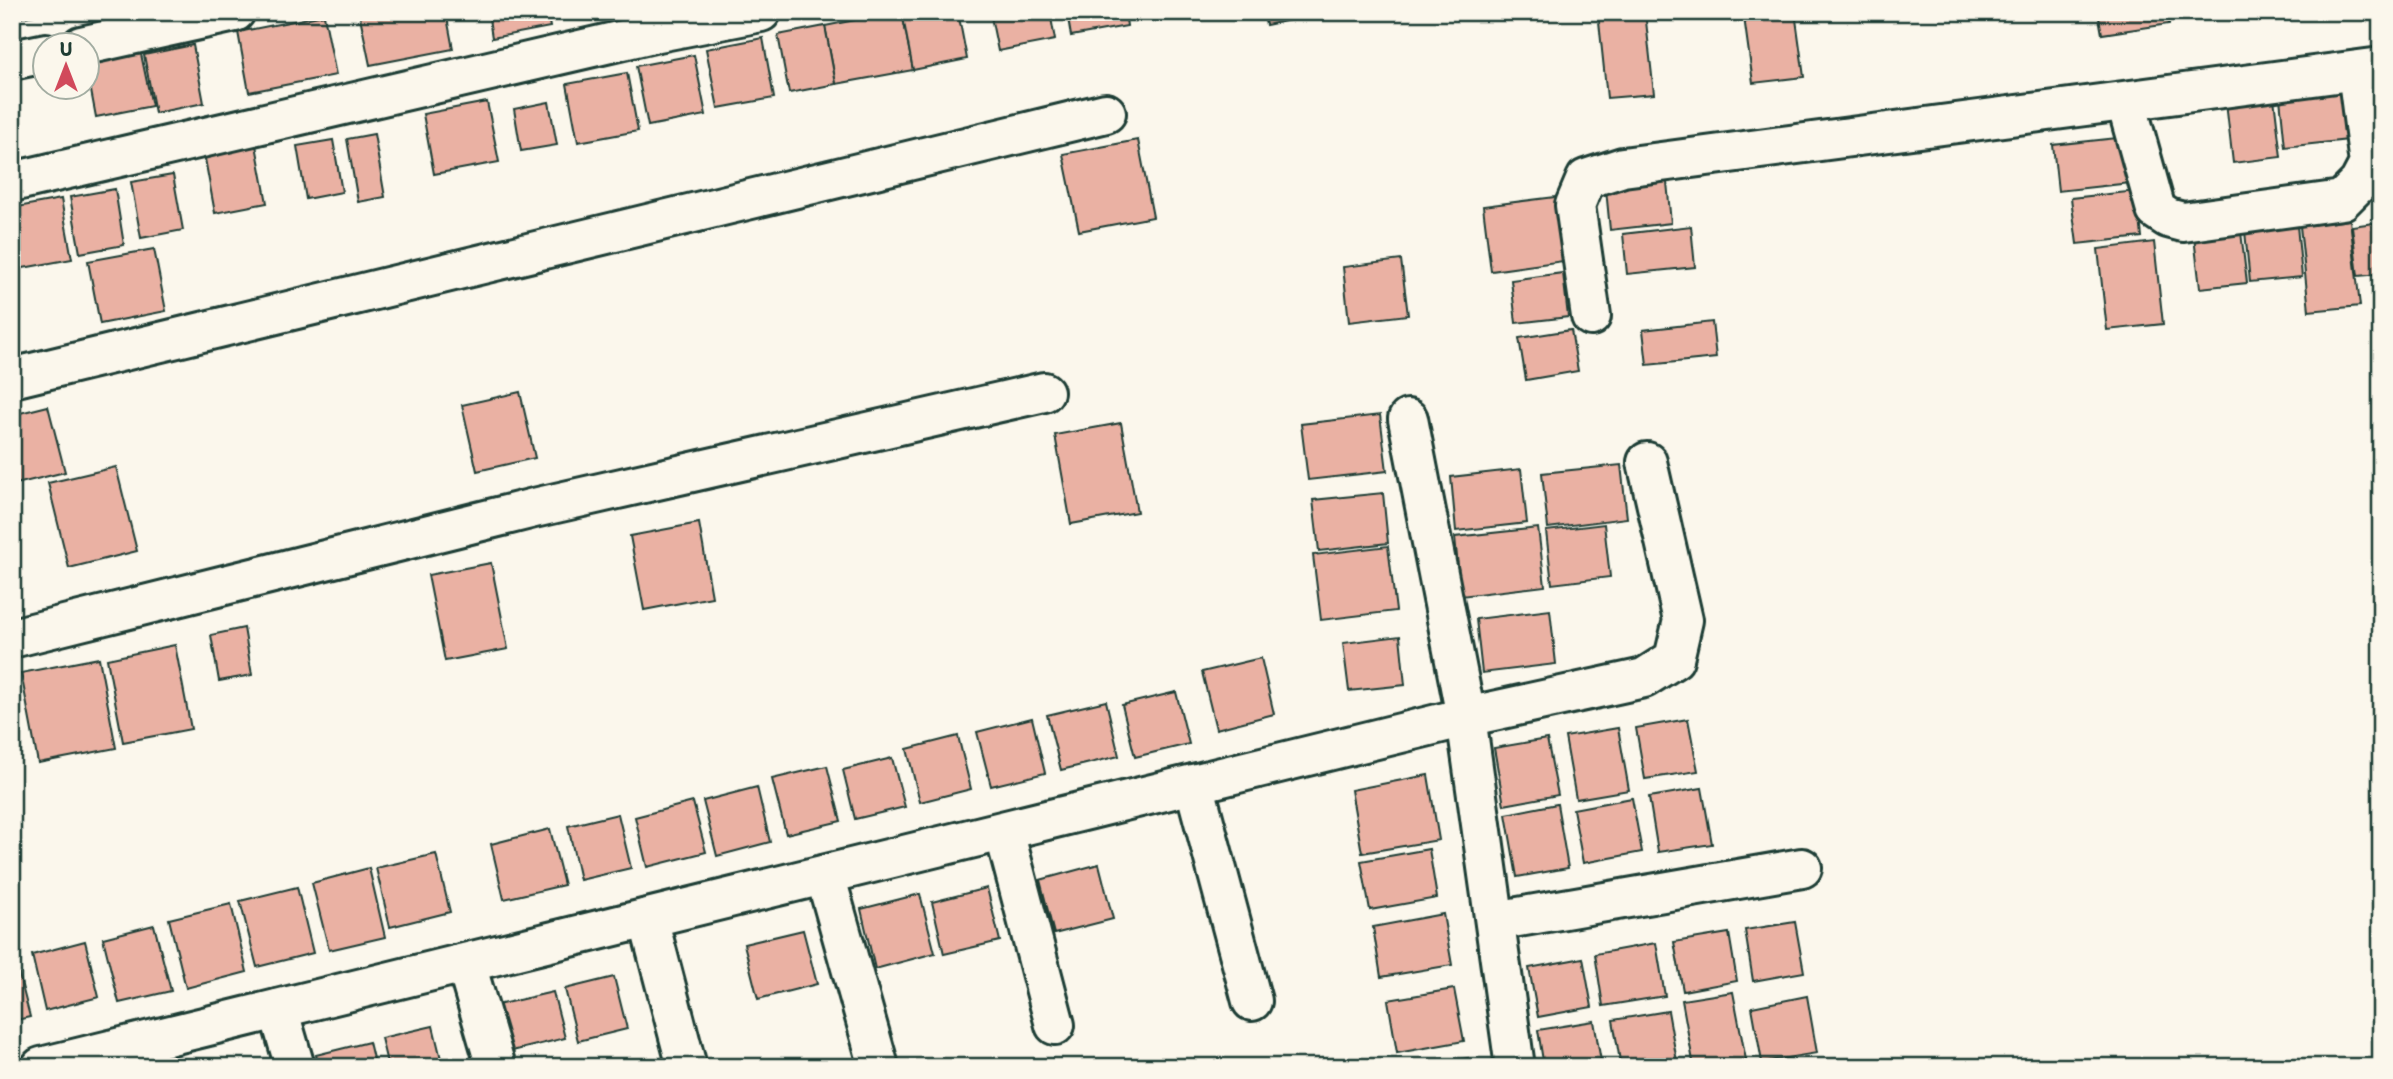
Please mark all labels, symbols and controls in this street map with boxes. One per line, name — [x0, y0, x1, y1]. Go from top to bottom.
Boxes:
north arrow — [32, 32, 102, 102]
text: U — [60, 37, 73, 62]

